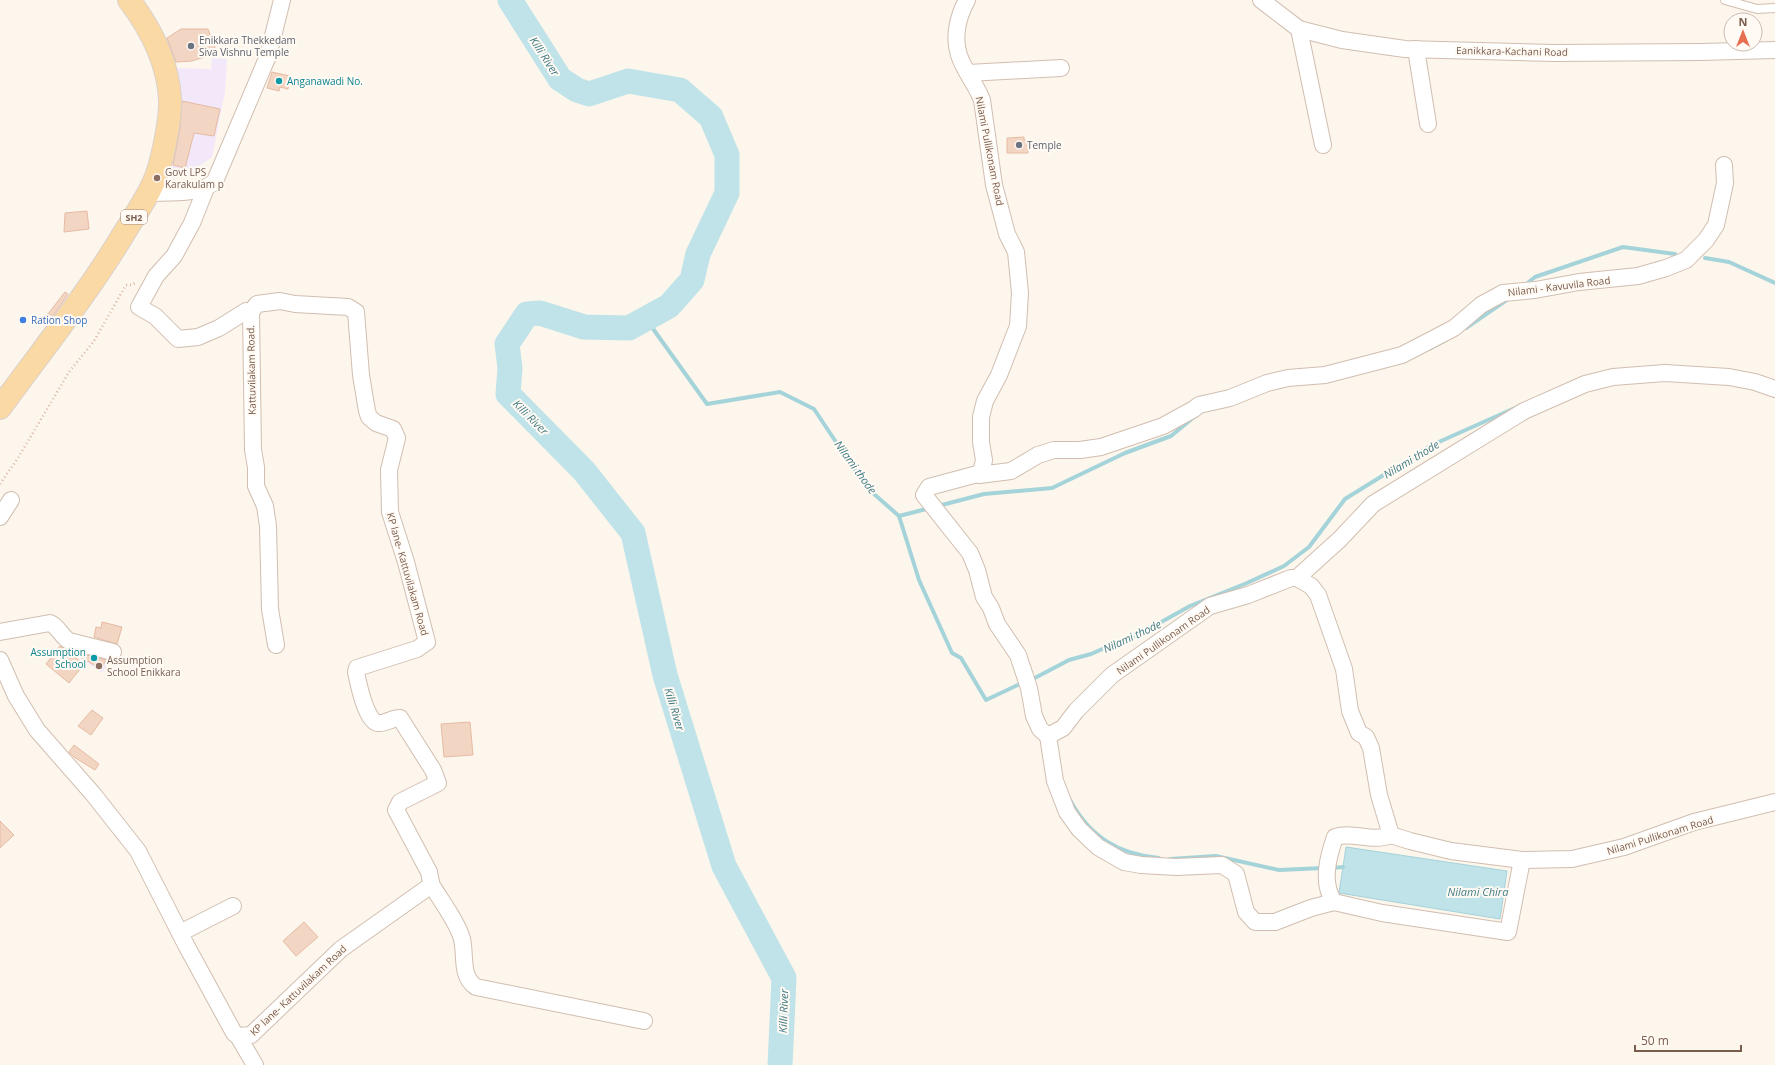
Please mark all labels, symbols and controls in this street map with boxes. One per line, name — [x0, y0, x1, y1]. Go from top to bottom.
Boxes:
north arrow — [1723, 12, 1763, 52]
text: N — [1739, 14, 1747, 29]
place label: Enikkara Thekkedam Siva Vishnu Temple — [199, 33, 296, 59]
water label: Killi River — [527, 33, 564, 79]
marker: Enikkara Thekkedam Siva Vishnu Temple — [186, 41, 196, 51]
street label: Eanikkara-Kachani Road — [1456, 43, 1568, 59]
place label: Anganawadi No. — [287, 74, 363, 88]
marker: Anganawadi No. — [274, 76, 284, 86]
street label: Nilami Pullikonam Road — [973, 95, 1007, 207]
place label: Temple — [1027, 138, 1062, 152]
marker: Temple — [1014, 140, 1024, 150]
place label: Govt LPS Karakulam p — [165, 165, 224, 191]
marker: Govt LPS Karakulam p — [152, 173, 162, 183]
road number: SH2 — [121, 210, 147, 224]
street label: Nilami - Kavuvila Road — [1507, 273, 1611, 299]
place label: Ration Shop — [31, 313, 87, 327]
marker: Ration Shop — [18, 315, 28, 325]
street label: Kattuvilakam Road. — [243, 325, 259, 415]
water label: Killi River — [510, 396, 552, 438]
water label: Nilami thode — [1380, 436, 1442, 482]
water label: Nilami thode — [831, 437, 881, 497]
street label: KP lane- Kattuvilakam Road — [384, 511, 432, 637]
street label: Nilami Pullikonam Road — [1114, 602, 1212, 678]
water label: Nilami thode — [1100, 616, 1164, 656]
place label: Assumption School — [30, 645, 86, 671]
marker: Assumption School — [89, 653, 99, 663]
place label: Assumption School Enikkara — [107, 653, 180, 679]
marker: Assumption School Enikkara — [94, 661, 104, 671]
water label: Killi River — [661, 686, 689, 733]
street label: Nilami Pullikonam Road — [1605, 812, 1715, 858]
water label: Nilami Chira — [1448, 884, 1508, 899]
street label: KP lane- Kattuvilakam Road — [247, 941, 349, 1039]
water label: Killi River — [775, 988, 791, 1033]
scale bar — [1635, 1027, 1741, 1053]
text: 50 m — [1641, 1032, 1669, 1049]

